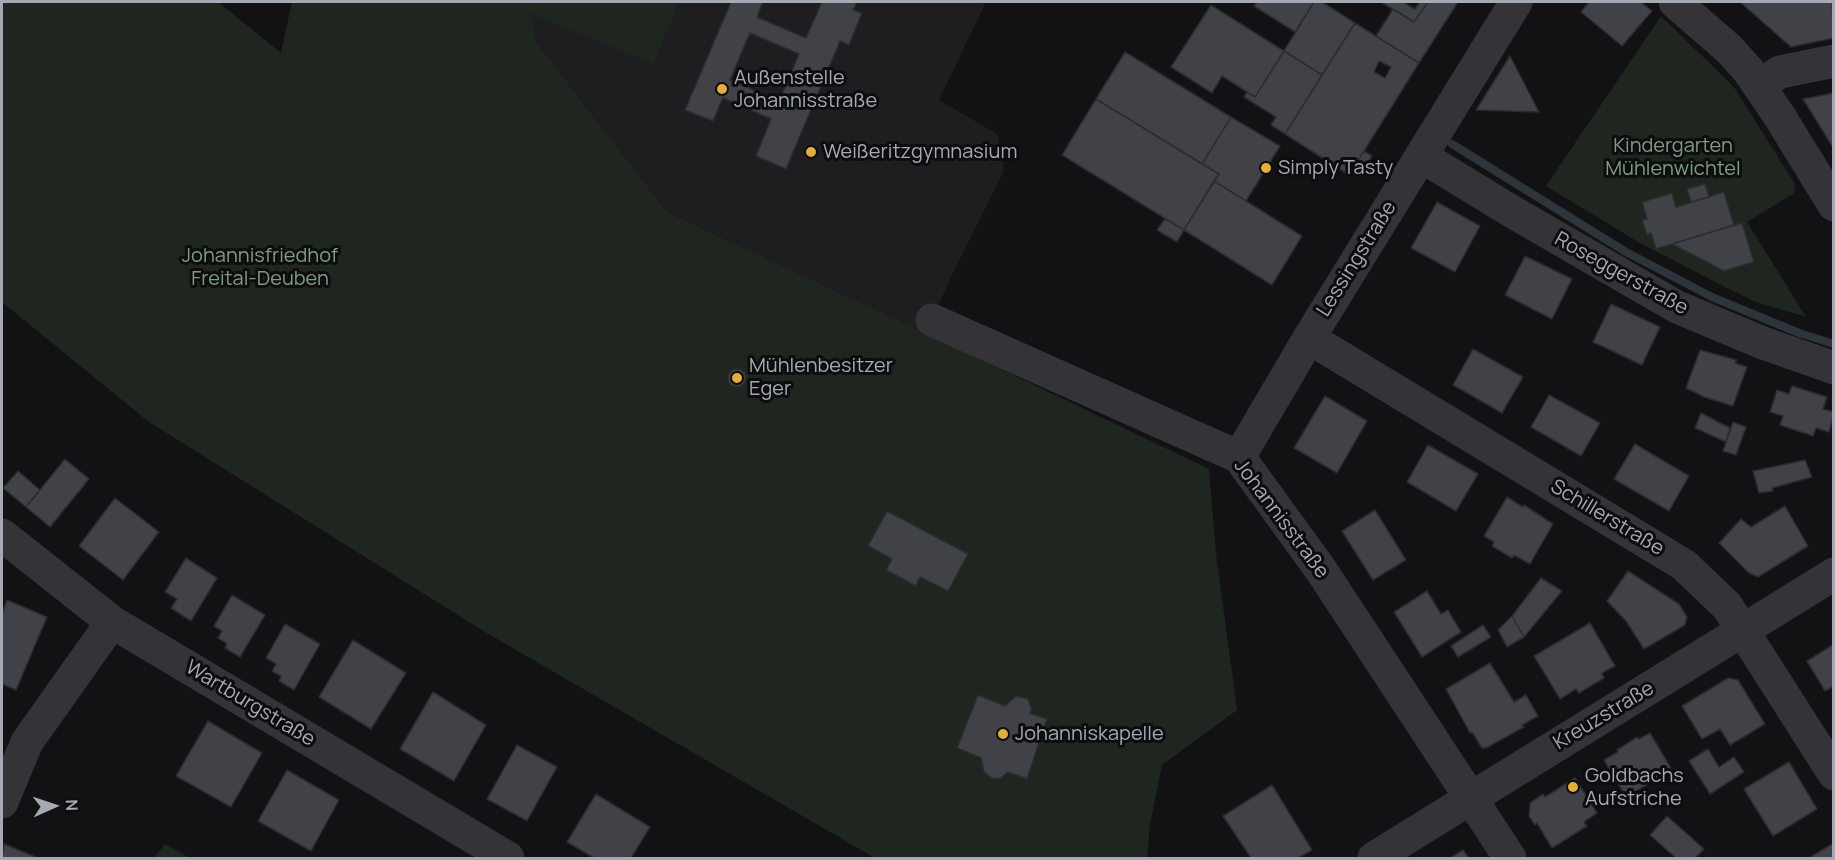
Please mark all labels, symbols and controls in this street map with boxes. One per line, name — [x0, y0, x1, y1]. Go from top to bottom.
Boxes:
place label: Außenstelle Johannisstraße — [734, 66, 877, 113]
marker: Außenstelle Johannisstraße — [715, 82, 729, 96]
park label: Kindergarten Mühlenwichtel — [1605, 134, 1741, 181]
place label: Weißeritzgymnasium — [823, 140, 1017, 164]
marker: Weißeritzgymnasium — [804, 145, 818, 159]
place label: Simply Tasty — [1278, 156, 1393, 180]
marker: Simply Tasty — [1259, 161, 1273, 175]
street label: Lessingstraße — [1312, 197, 1402, 321]
street label: Roseggerstraße — [1550, 227, 1692, 321]
park label: Johannisfriedhof Freital-Deuben — [182, 244, 338, 291]
place label: Mühlenbesitzer Eger — [749, 354, 893, 401]
marker: Mühlenbesitzer Eger — [730, 371, 744, 385]
street label: Johannisstraße — [1228, 455, 1334, 583]
street label: Schillerstraße — [1546, 475, 1668, 561]
street label: Wartburgstraße — [181, 656, 319, 752]
street label: Kreuzstraße — [1549, 677, 1659, 755]
place label: Johanniskapelle — [1015, 722, 1164, 746]
marker: Johanniskapelle — [996, 727, 1010, 741]
place label: Goldbachs Aufstriche — [1585, 764, 1684, 811]
north arrow — [24, 776, 84, 836]
marker: Goldbachs Aufstriche — [1566, 780, 1580, 794]
text: N — [61, 799, 83, 811]

